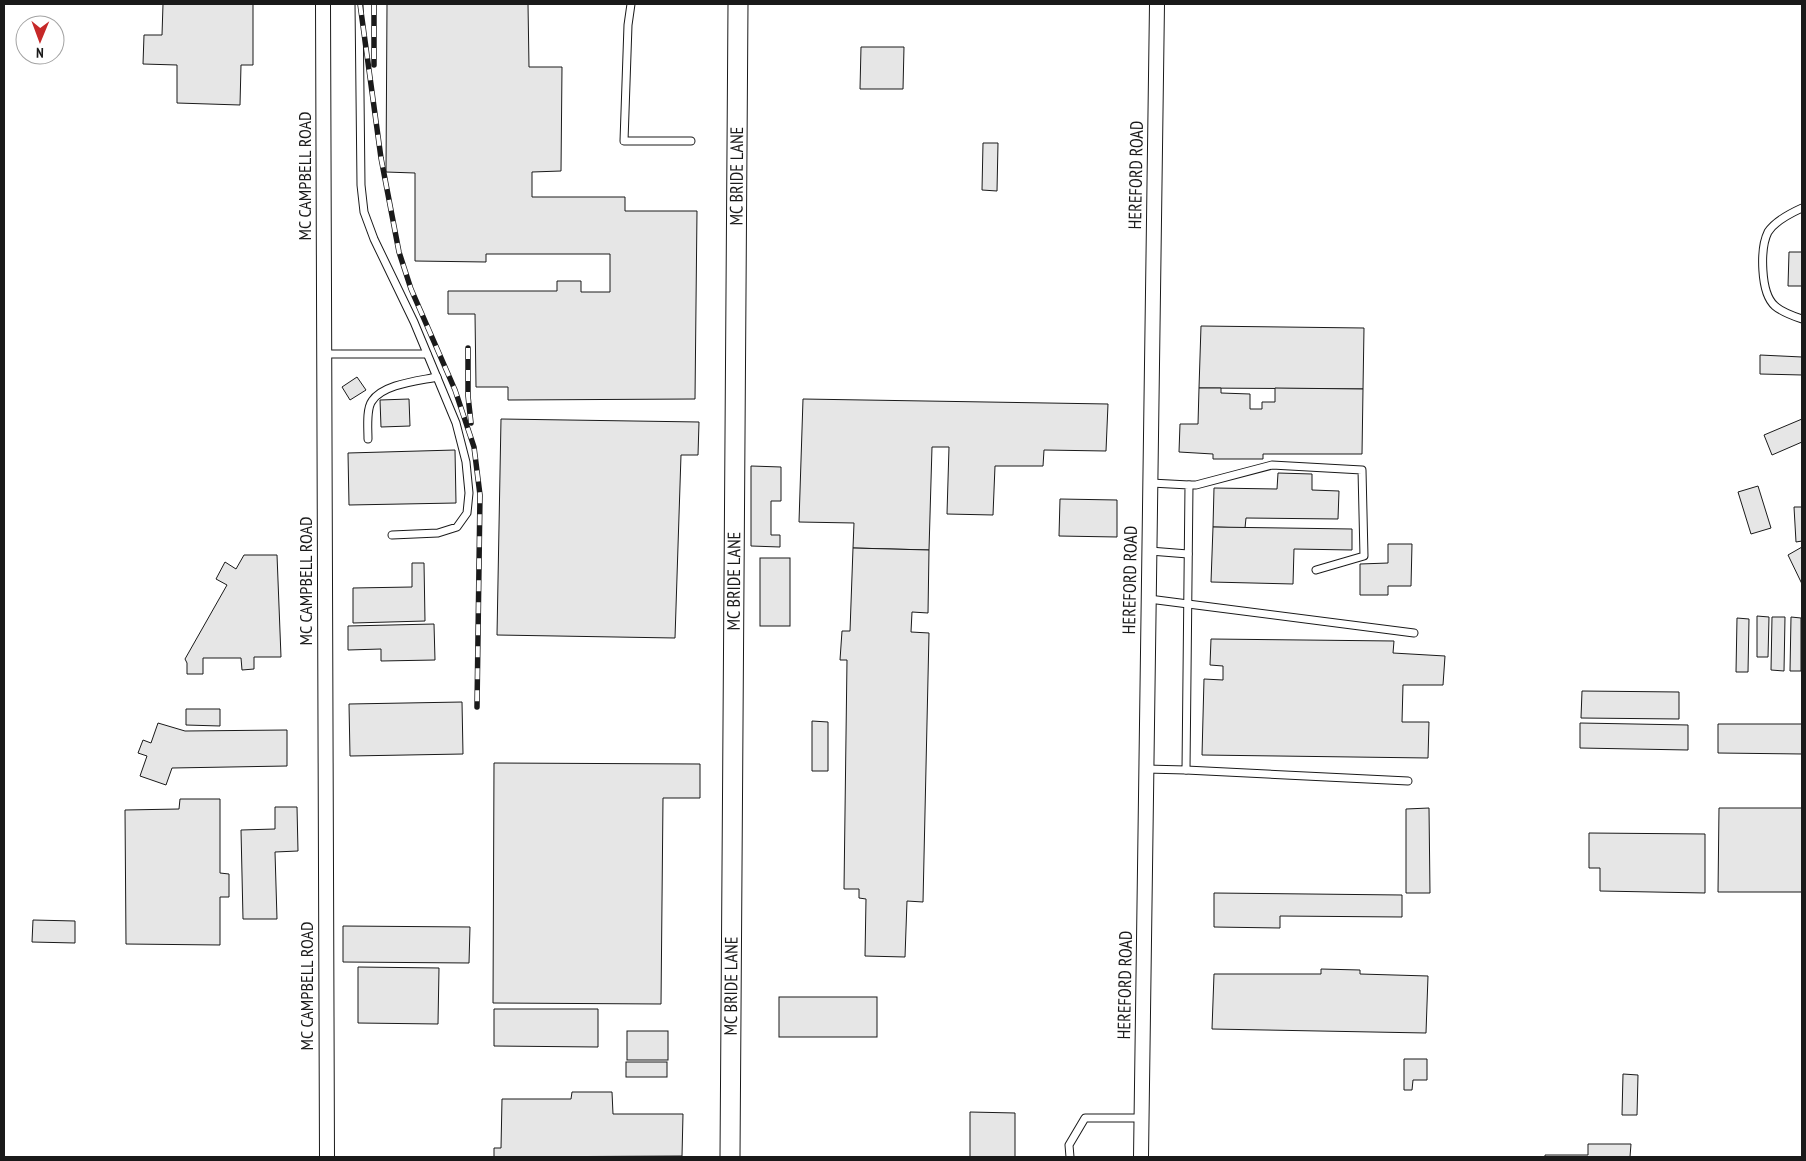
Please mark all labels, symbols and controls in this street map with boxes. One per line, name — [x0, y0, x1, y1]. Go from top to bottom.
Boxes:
north arrow — [15, 15, 65, 65]
text: N — [36, 44, 44, 62]
street label: MC CAMPBELL ROAD — [293, 112, 316, 240]
street label: HEREFORD ROAD — [1123, 121, 1148, 229]
street label: MC BRIDE LANE — [724, 127, 748, 226]
street label: MC CAMPBELL ROAD — [294, 517, 317, 645]
street label: HEREFORD ROAD — [1117, 526, 1142, 634]
street label: MC BRIDE LANE — [722, 532, 745, 631]
street label: MC CAMPBELL ROAD — [295, 922, 318, 1050]
street label: HEREFORD ROAD — [1112, 931, 1137, 1039]
street label: MC BRIDE LANE — [719, 937, 743, 1035]

